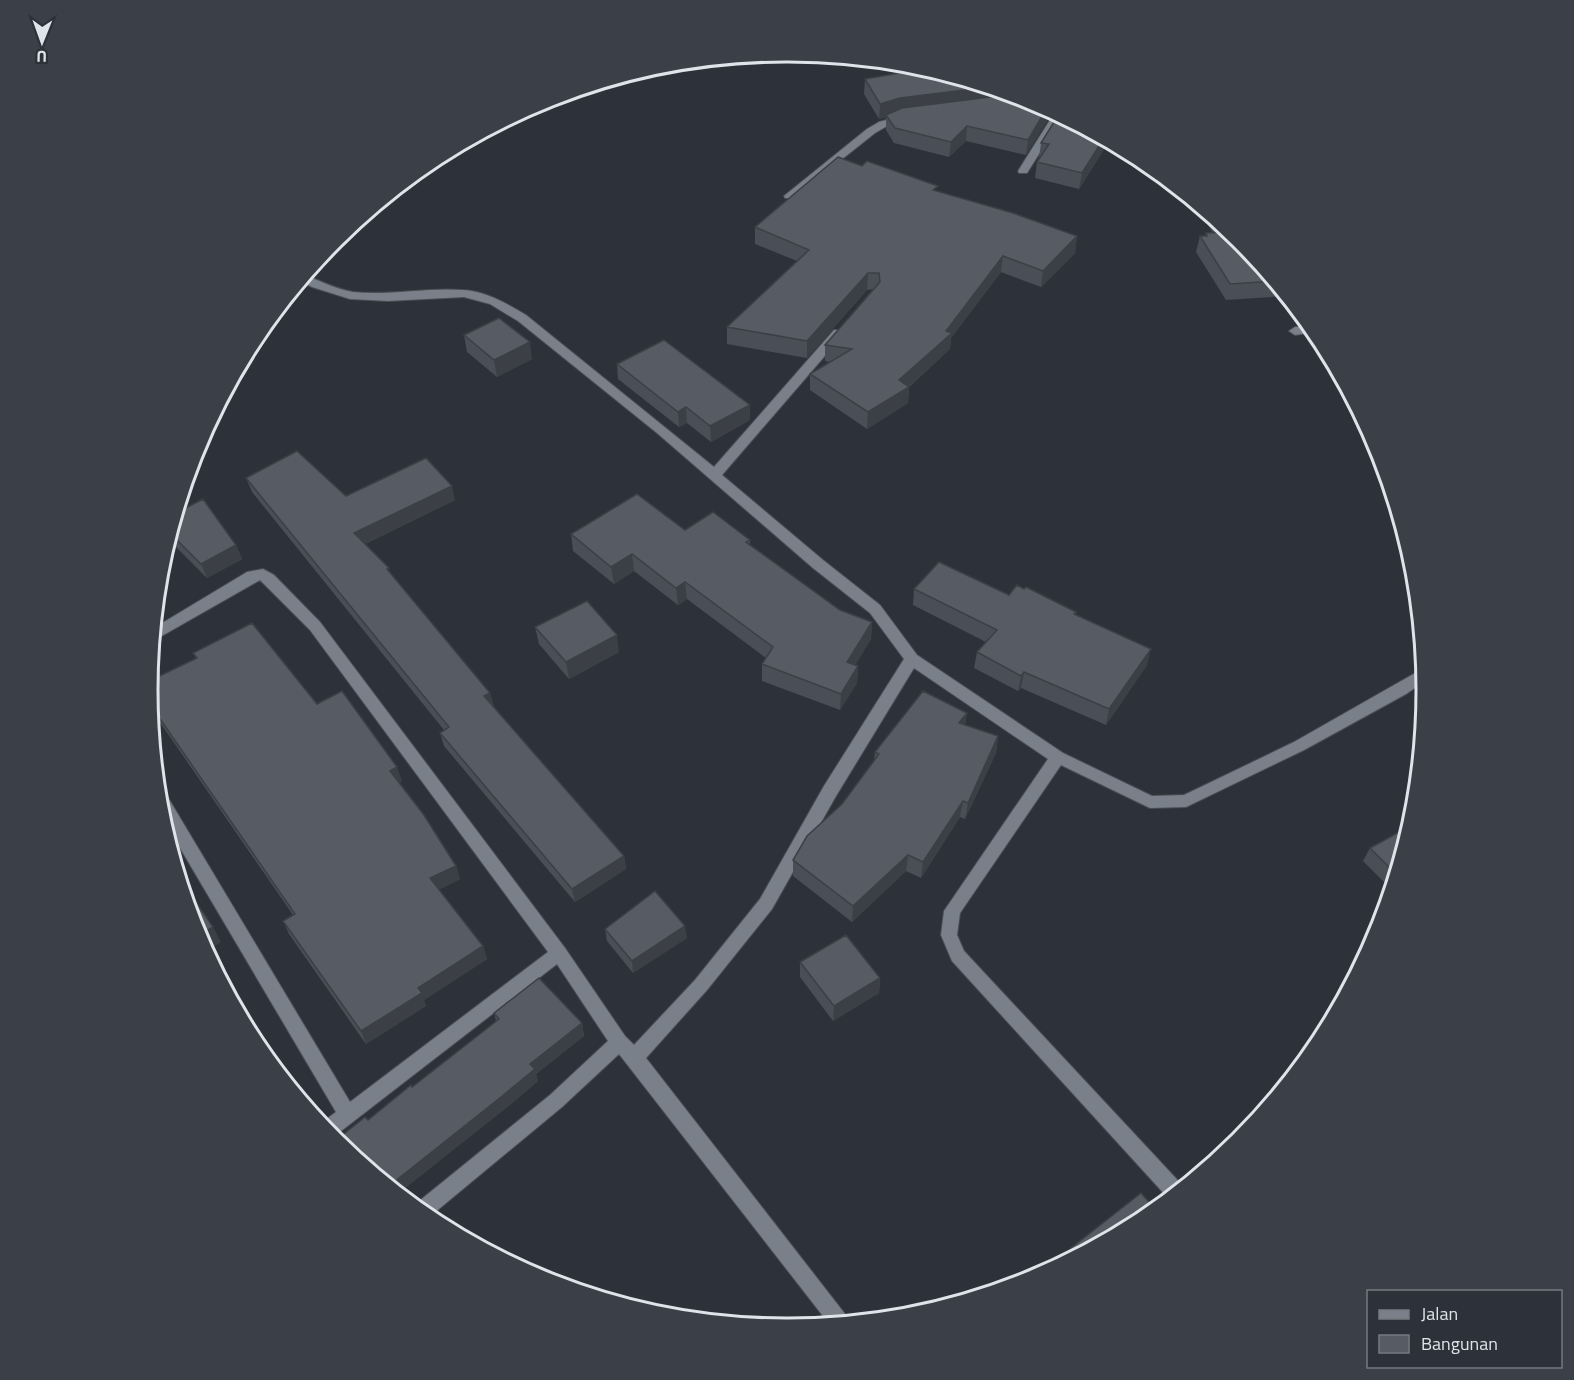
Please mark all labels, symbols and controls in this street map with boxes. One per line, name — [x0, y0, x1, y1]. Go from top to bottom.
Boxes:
north arrow — [12, 12, 72, 72]
text: U — [36, 45, 47, 69]
legend — [1367, 1290, 1562, 1368]
text: Jalan — [1421, 1300, 1458, 1327]
text: Bangunan — [1421, 1330, 1498, 1357]

